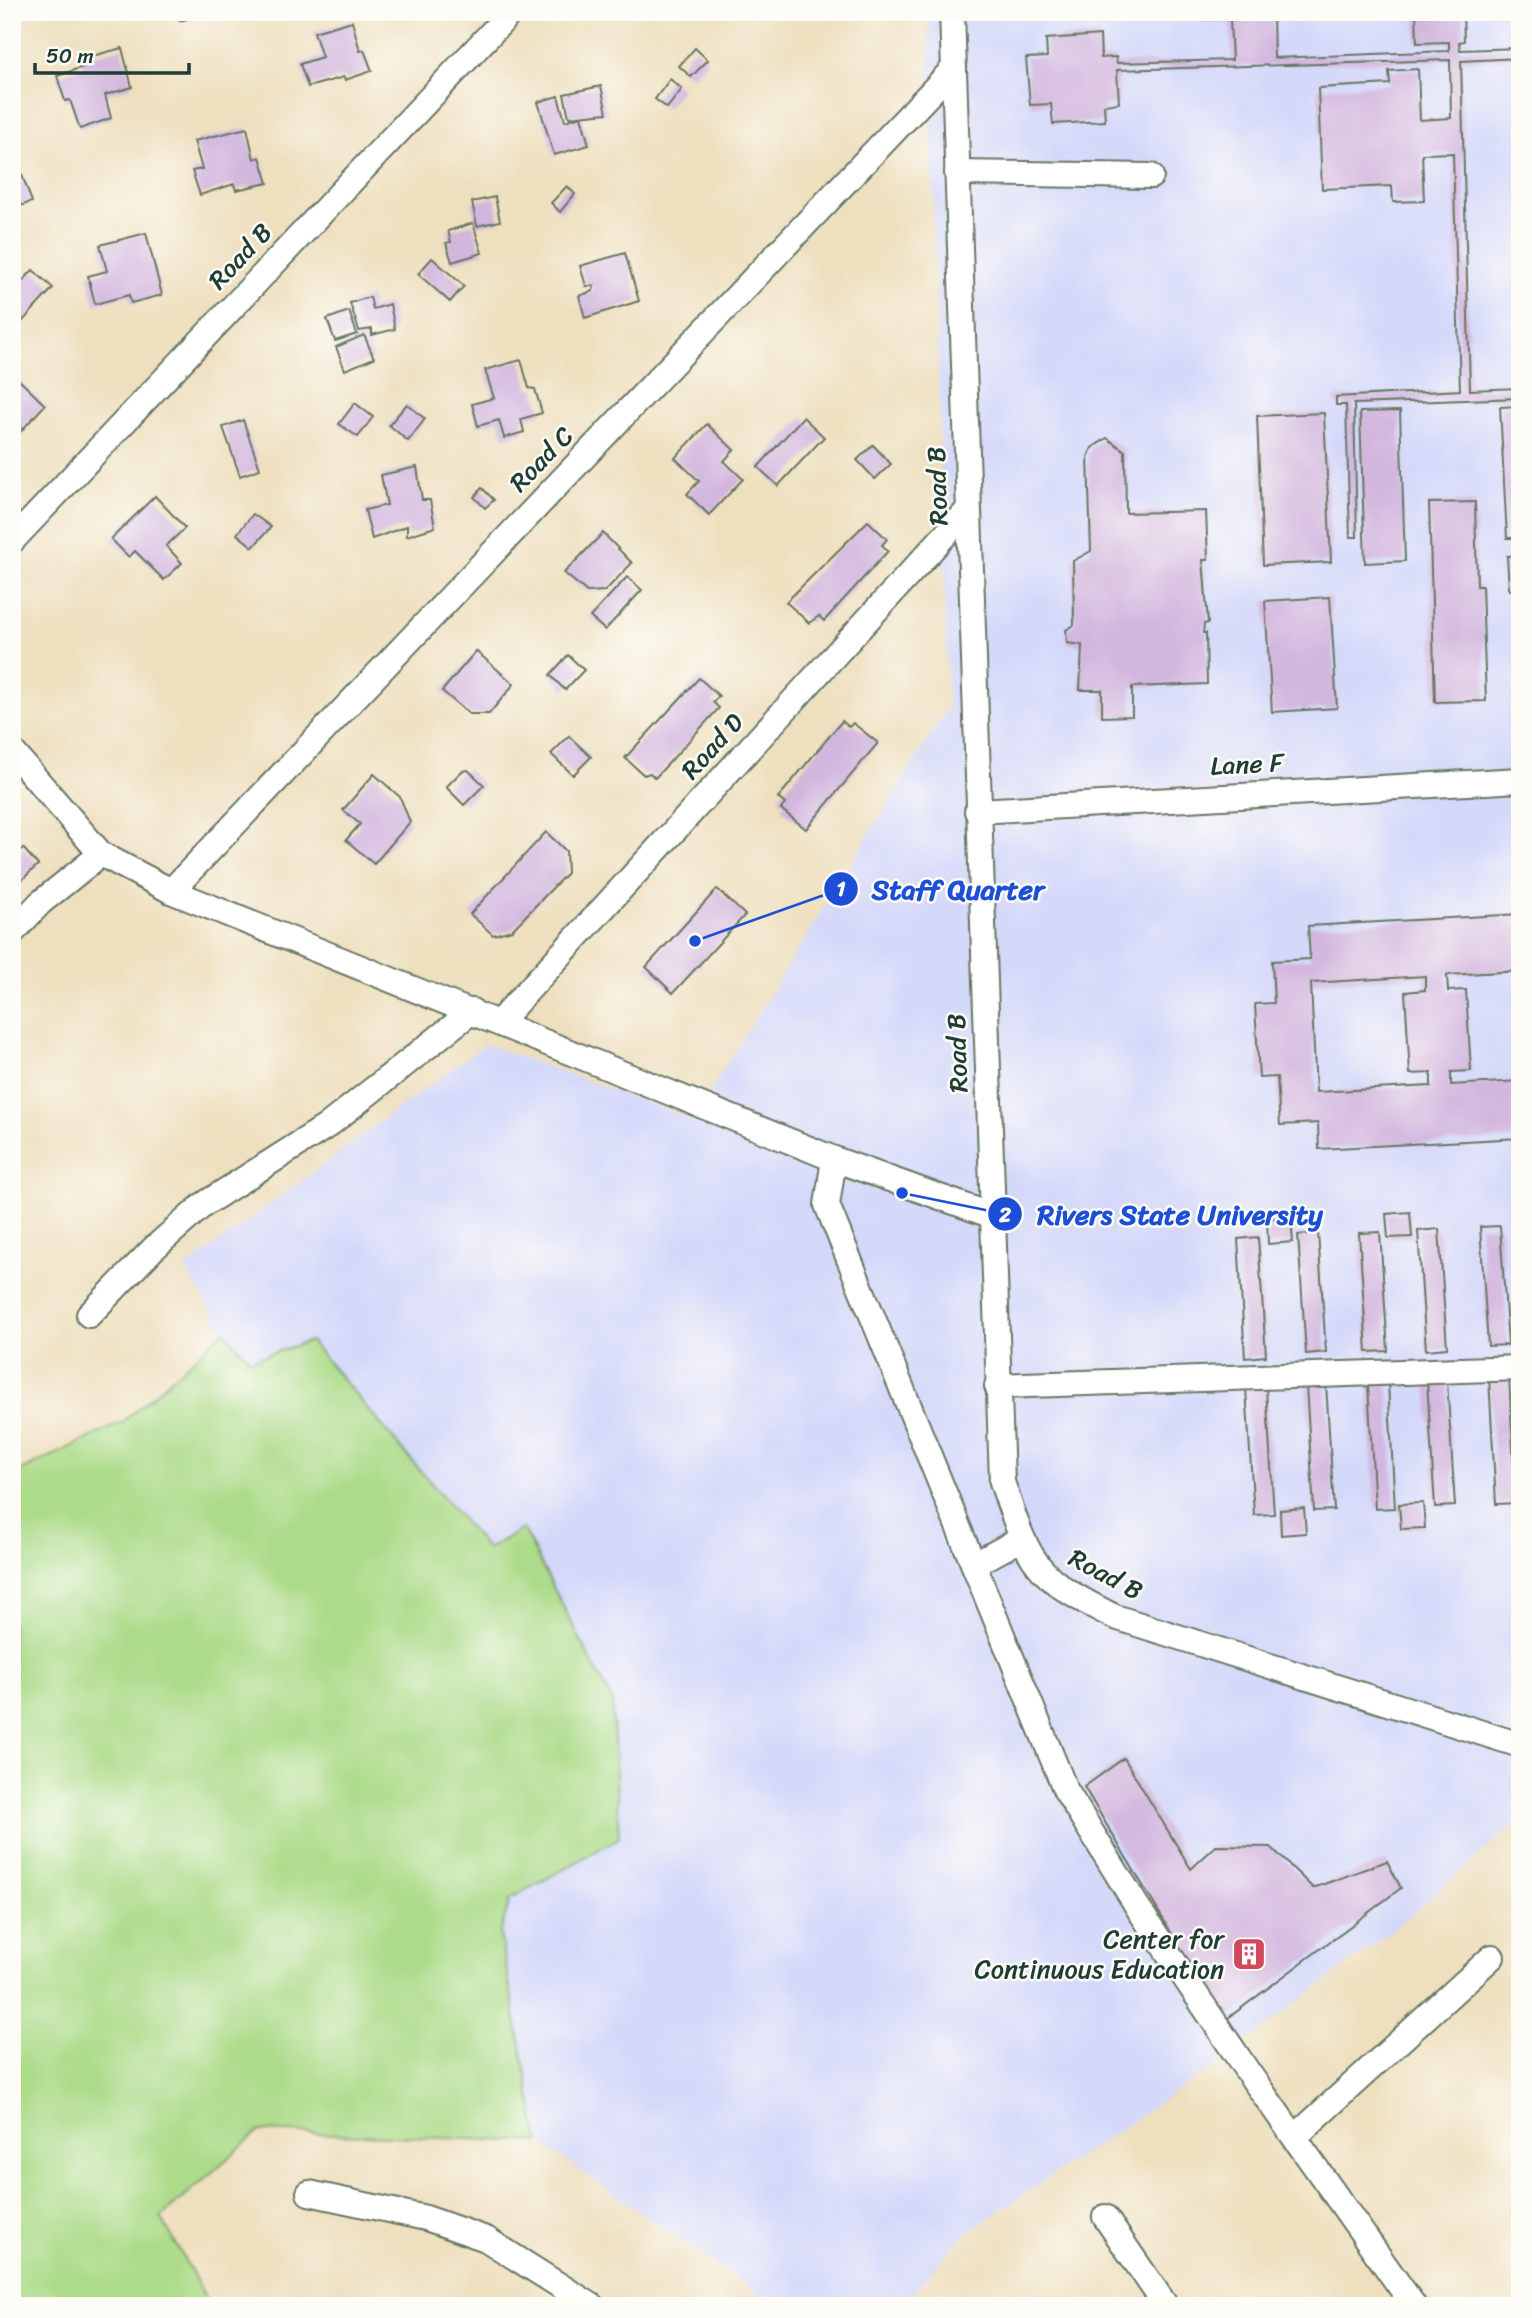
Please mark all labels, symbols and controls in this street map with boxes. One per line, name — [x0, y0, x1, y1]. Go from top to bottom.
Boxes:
scale bar — [35, 32, 189, 76]
text: 50 m — [46, 37, 94, 75]
street label: Road B — [196, 211, 284, 301]
street label: Road C — [497, 415, 585, 503]
street label: Road B — [913, 446, 961, 526]
street label: Road D — [669, 701, 756, 790]
street label: Lane F — [1209, 739, 1287, 789]
callout: Staff Quarter — [823, 864, 1058, 913]
text: Staff Quarter — [871, 865, 1047, 914]
text: 1 — [836, 870, 846, 908]
street label: Road B — [933, 1013, 981, 1093]
callout: Rivers State University — [987, 1190, 1338, 1239]
text: Rivers State University — [1036, 1190, 1324, 1239]
text: 2 — [998, 1196, 1011, 1234]
street label: Road B — [1060, 1535, 1152, 1613]
place label: Center for Continuous Education — [975, 1916, 1225, 1992]
building icon: Center for Continuous Education — [1230, 1935, 1268, 1973]

